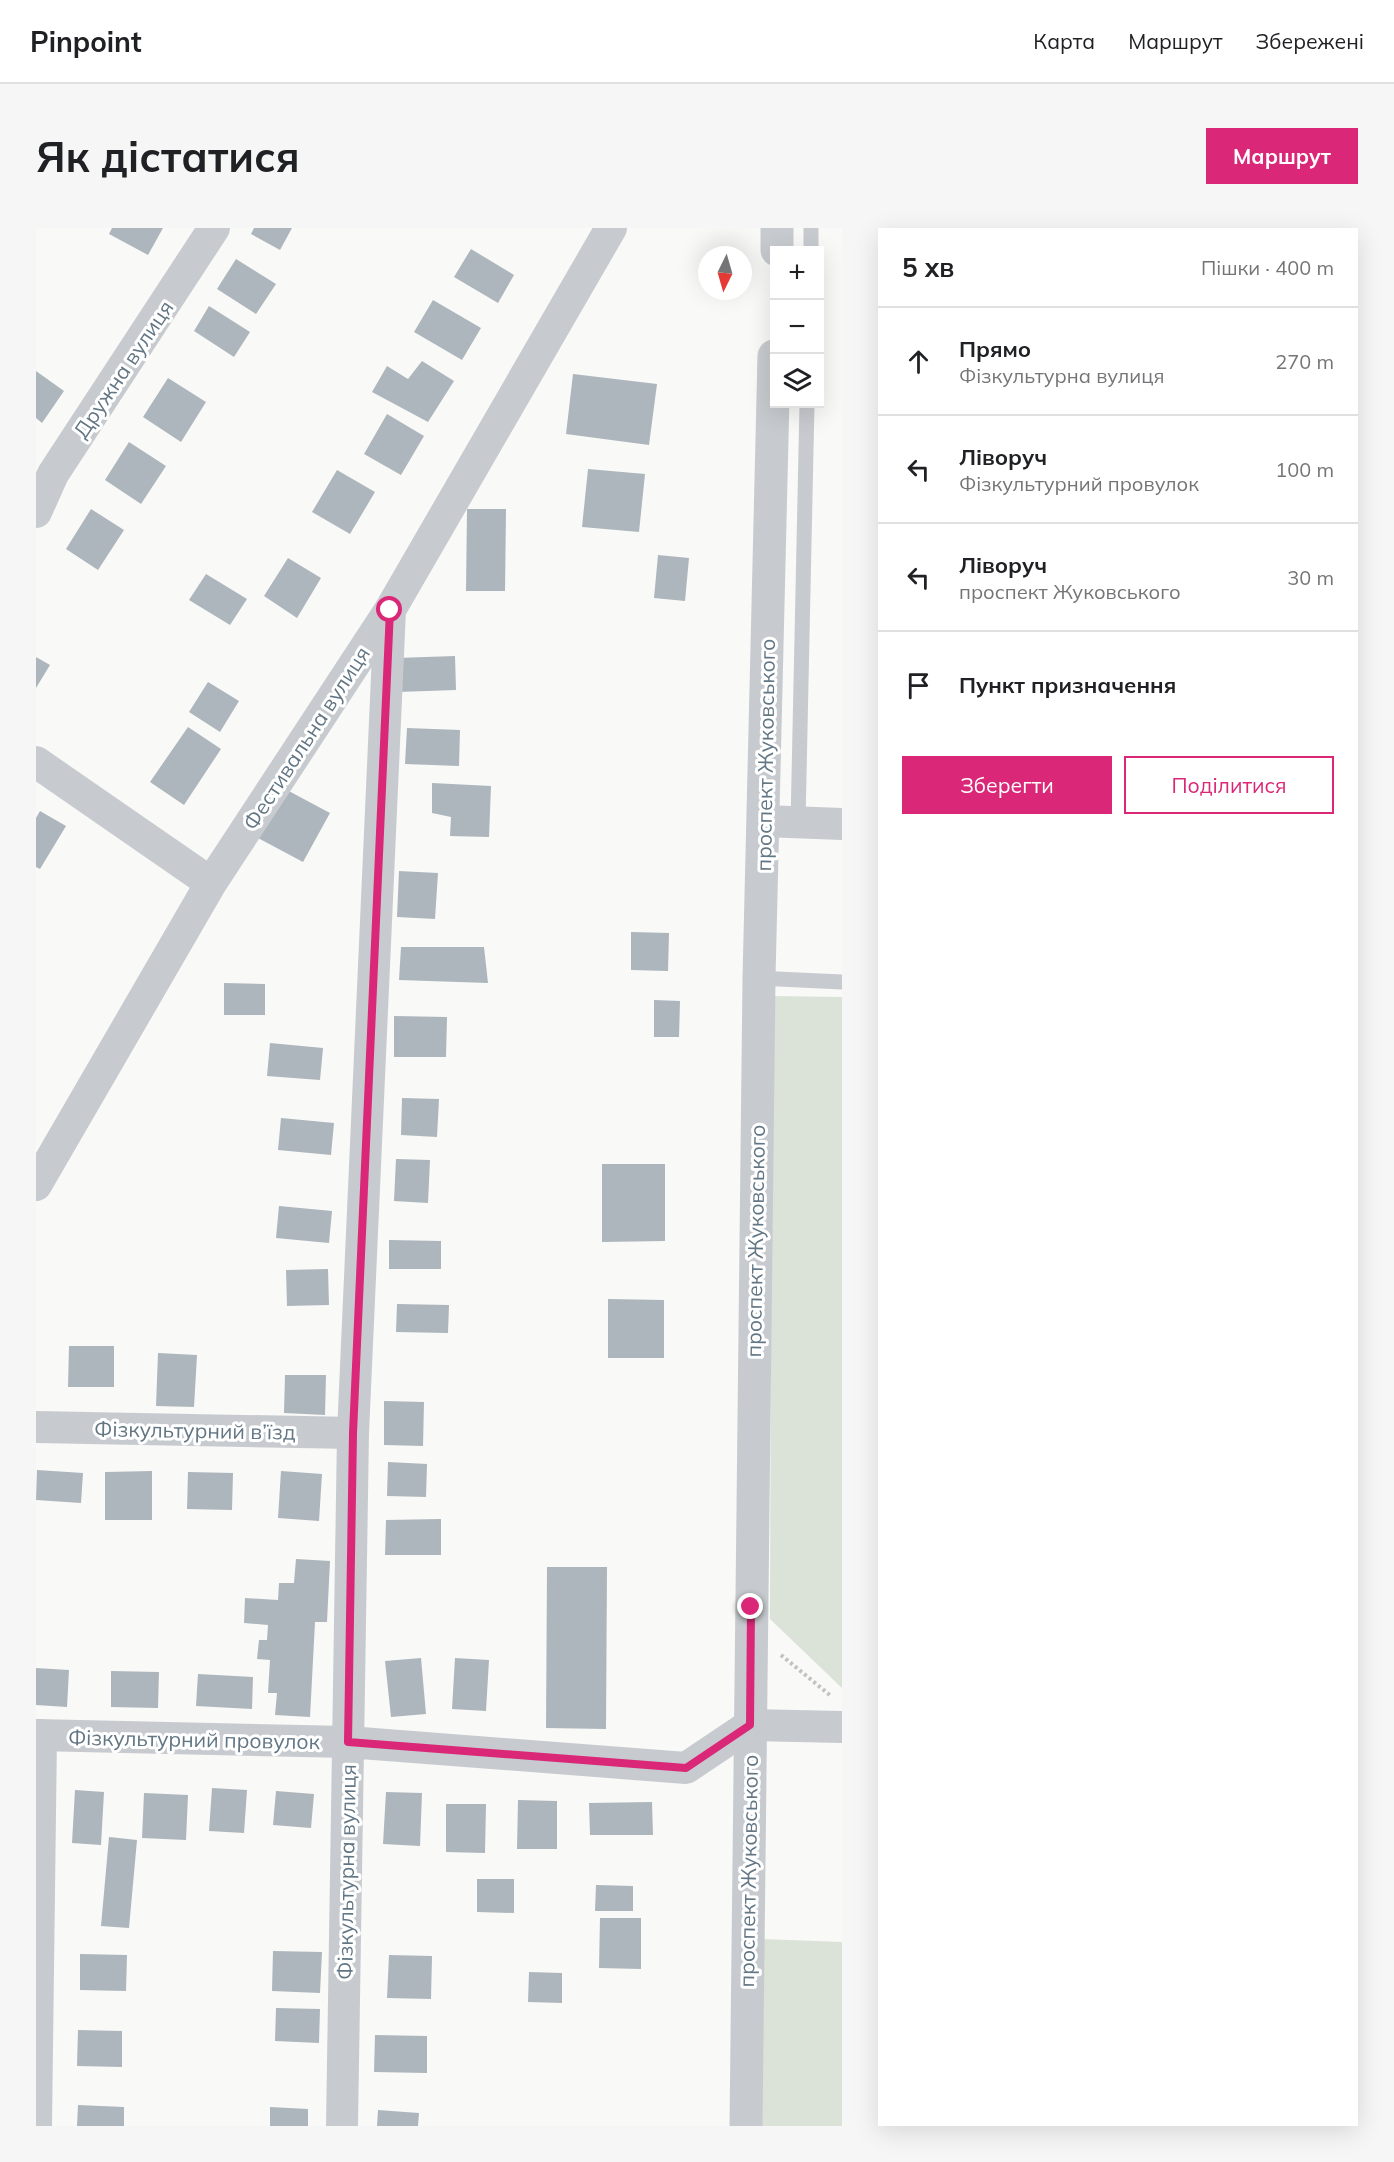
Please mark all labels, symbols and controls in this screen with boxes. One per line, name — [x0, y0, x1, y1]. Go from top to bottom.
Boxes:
text: Pinpoint — [30, 24, 142, 59]
text: Карта — [1033, 28, 1095, 54]
text: Маршрут — [1128, 28, 1223, 54]
text: Збережені — [1256, 28, 1364, 54]
button: Маршрут — [1206, 128, 1358, 184]
text: Як дістатися — [36, 130, 300, 183]
north arrow — [698, 246, 752, 300]
map controls — [770, 246, 824, 408]
button: + — [770, 246, 824, 300]
text: 5 хв — [902, 251, 954, 284]
text: Пішки · 400 m — [1201, 255, 1334, 280]
street label: Дружна вулиця — [67, 295, 179, 443]
button: − — [770, 300, 824, 354]
text: Прямо — [959, 335, 1031, 363]
icon: ahead — [902, 345, 935, 378]
text: 270 m — [1275, 349, 1334, 374]
button: layers — [770, 354, 824, 408]
text: Фізкультурна вулиця — [959, 363, 1164, 388]
text: Ліворуч — [959, 443, 1047, 471]
icon: left — [902, 453, 935, 486]
text: 100 m — [1275, 457, 1334, 482]
text: Фізкультурний провулок — [959, 471, 1199, 496]
text: Ліворуч — [959, 551, 1047, 579]
icon: left — [902, 561, 935, 594]
text: 30 m — [1287, 565, 1334, 590]
text: проспект Жуковського — [959, 579, 1181, 604]
route start — [376, 596, 402, 622]
street label: проспект Жуковського — [750, 638, 780, 872]
street label: Фестивальна вулиця — [237, 641, 375, 835]
icon: arrive — [902, 669, 935, 702]
text: Пункт призначення — [959, 671, 1176, 699]
button: Зберегти — [902, 756, 1112, 814]
button: Поділитися — [1124, 756, 1334, 814]
street label: проспект Жуковського — [740, 1124, 770, 1358]
street label: Фізкультурний в’їзд — [94, 1415, 296, 1445]
route end — [737, 1593, 763, 1619]
street label: Фізкультурний провулок — [68, 1724, 321, 1754]
street label: проспект Жуковського — [733, 1754, 763, 1988]
street label: Фізкультурна вулиця — [331, 1764, 361, 1980]

